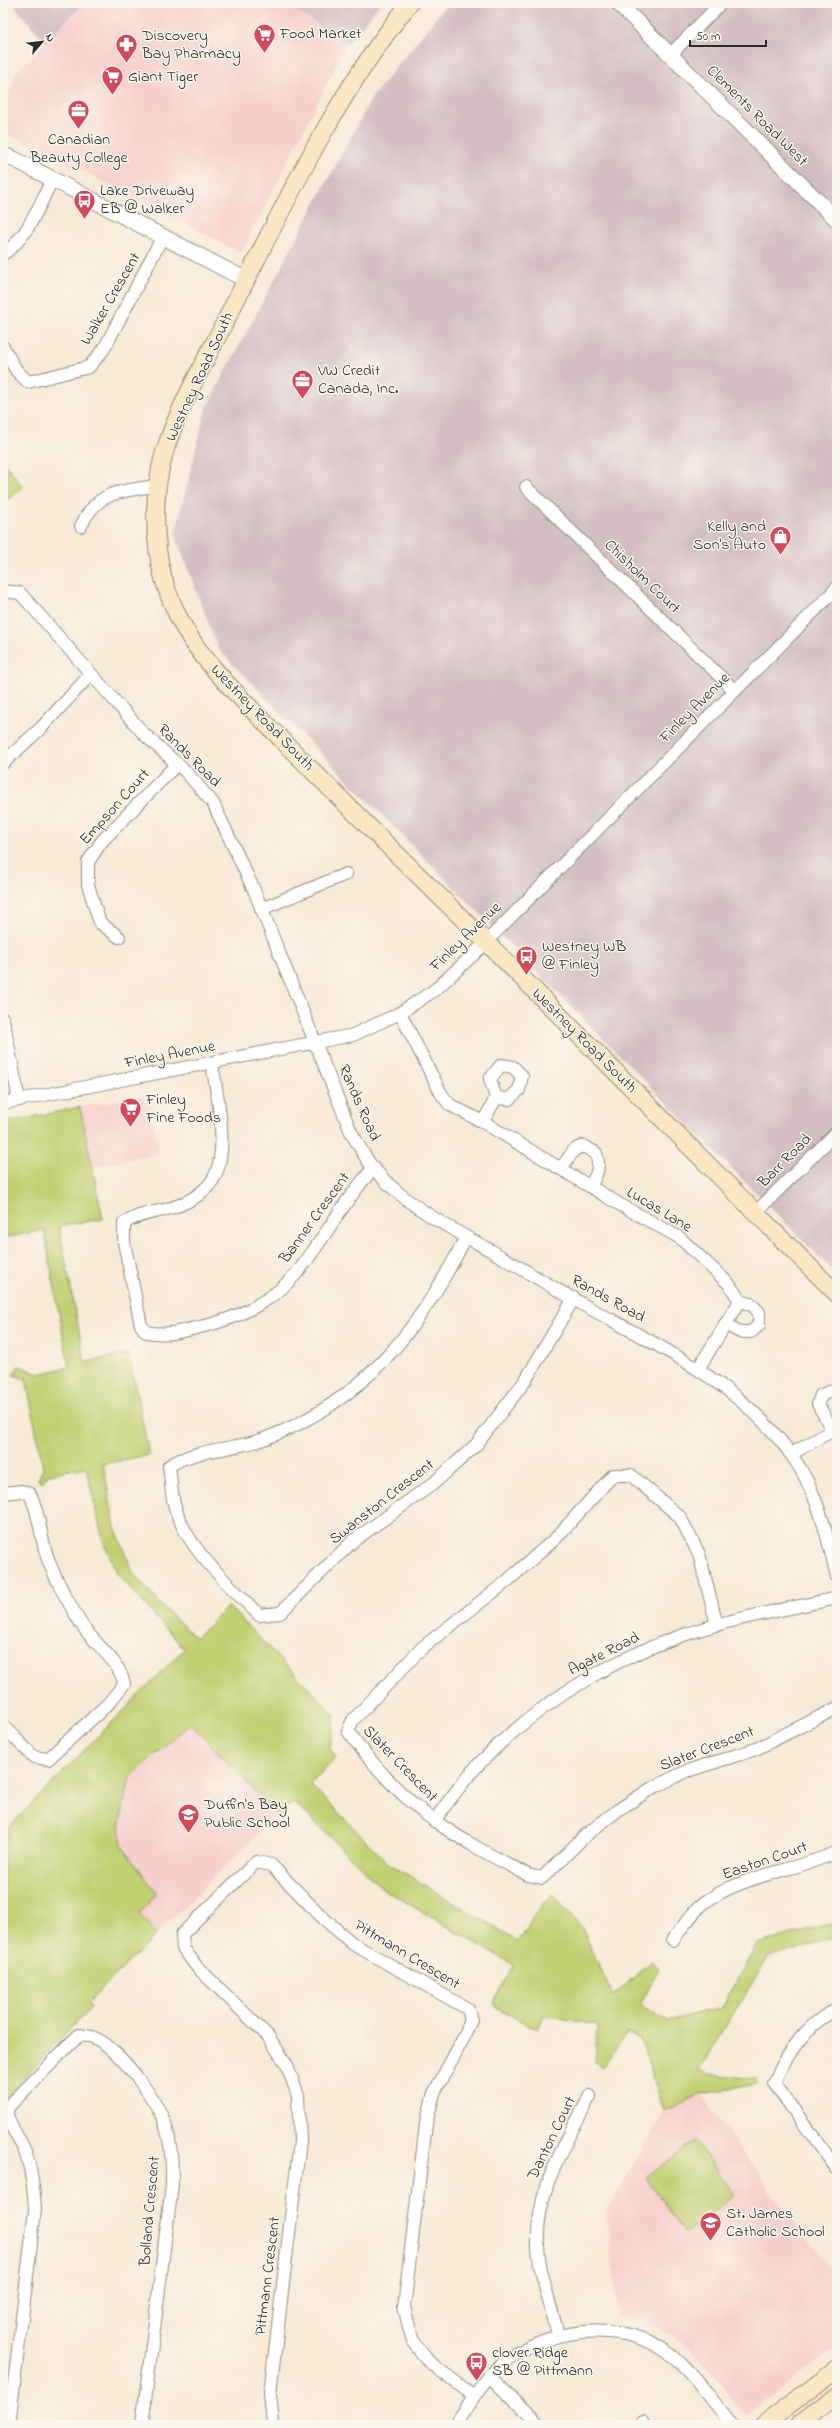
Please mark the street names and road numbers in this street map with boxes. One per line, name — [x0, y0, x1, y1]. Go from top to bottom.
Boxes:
street label: Clements Road West — [701, 60, 814, 173]
street label: Walker Crescent — [75, 248, 148, 350]
street label: Westney Road South — [159, 308, 241, 446]
street label: Chisholm Court — [598, 534, 686, 620]
street label: Westney Road South — [205, 659, 319, 777]
street label: Finley Avenue — [653, 666, 737, 750]
street label: Rands Road — [152, 719, 226, 793]
street label: Empson Court — [74, 763, 156, 851]
street label: Finley Avenue — [424, 896, 508, 978]
street label: Westney Road South — [526, 983, 642, 1099]
street label: Finley Avenue — [122, 1034, 218, 1076]
street label: Rands Road — [332, 1061, 387, 1145]
street label: Barr Road — [752, 1128, 818, 1194]
street label: Banner Crescent — [273, 1167, 357, 1270]
street label: Lucas Lane — [622, 1181, 697, 1239]
street label: Rands Road — [567, 1269, 649, 1329]
street label: Swanston Crescent — [324, 1453, 440, 1551]
street label: Agate Road — [564, 1626, 644, 1682]
street label: Slater Crescent — [357, 1720, 444, 1809]
street label: Slater Crescent — [656, 1720, 758, 1778]
street label: Easton Court — [719, 1835, 811, 1887]
street label: Pittmann Crescent — [350, 1914, 465, 1996]
street label: Danton Court — [521, 2092, 583, 2185]
street label: Bolland Crescent — [133, 2155, 167, 2268]
street label: Pittmann Crescent — [249, 2215, 287, 2337]

